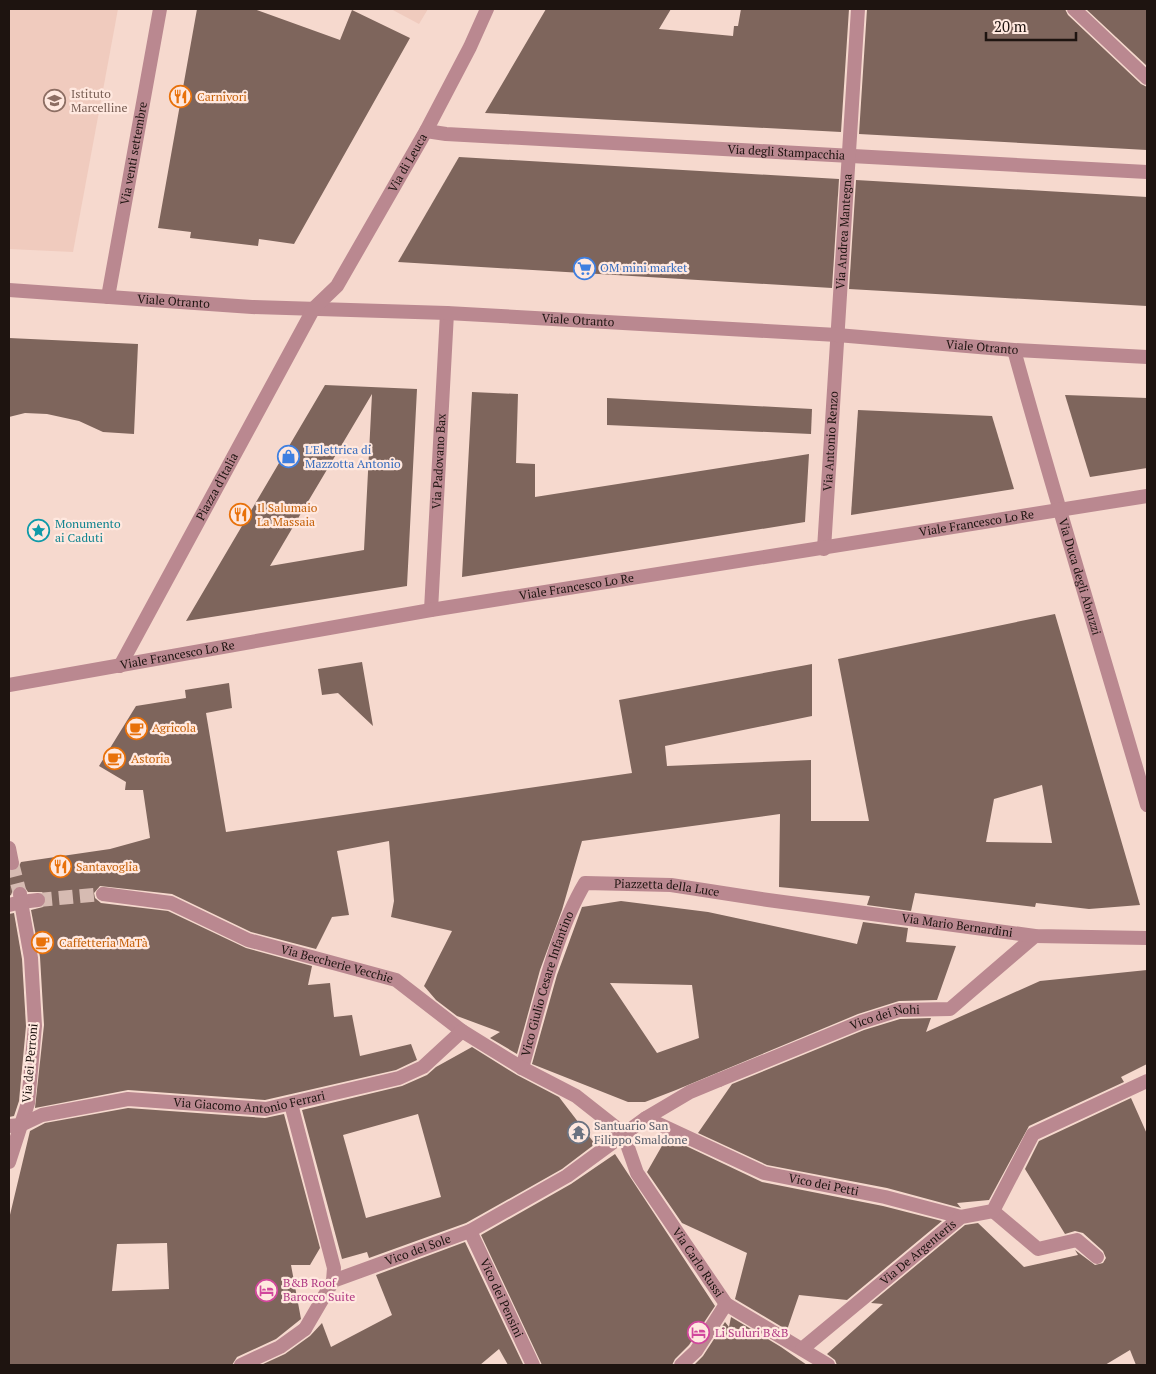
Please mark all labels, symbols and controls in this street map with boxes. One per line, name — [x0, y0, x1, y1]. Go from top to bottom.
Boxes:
scale bar — [986, 10, 1076, 42]
text: 20 m — [994, 16, 1027, 36]
restaurant icon: Carnivori — [169, 85, 193, 109]
place label: Istituto Marcelline — [71, 86, 128, 115]
school or university icon: Istituto Marcelline — [43, 89, 67, 113]
place label: Carnivori — [197, 89, 247, 104]
street label: Via venti settembre — [117, 100, 150, 206]
street label: Via di Leuca — [385, 131, 430, 195]
street label: Via degli Stampacchia — [727, 141, 846, 163]
street label: Via Andrea Mantegna — [832, 173, 855, 290]
supermarket icon: OM mini market — [572, 256, 596, 280]
place label: OM mini market — [600, 260, 688, 275]
street label: Viale Otranto — [137, 291, 211, 311]
street label: Viale Otranto — [541, 310, 615, 329]
street label: Viale Otranto — [945, 336, 1019, 357]
street label: Via Antonio Renzo — [820, 390, 841, 492]
street label: Via Padovano Bax — [428, 412, 449, 509]
place label: L'Elettrica di Mazzotta Antonio — [305, 442, 401, 471]
shop icon: L'Elettrica di Mazzotta Antonio — [277, 445, 301, 469]
street label: Piazza d'Italia — [192, 450, 241, 523]
place label: Il Salumaio La Massaia — [257, 500, 318, 529]
restaurant icon: Il Salumaio La Massaia — [229, 503, 253, 527]
street label: Viale Francesco Lo Re — [918, 506, 1035, 539]
place label: Monumento ai Caduti — [55, 516, 121, 545]
street label: Via Duca degli Abruzzi — [1056, 516, 1105, 637]
place icon: Monumento ai Caduti — [27, 519, 51, 543]
street label: Viale Francesco Lo Re — [518, 570, 635, 603]
street label: Viale Francesco Lo Re — [119, 637, 236, 672]
cafe icon: Agricola — [124, 716, 148, 740]
place label: Agricola — [152, 720, 196, 735]
cafe icon: Astoria — [103, 747, 127, 771]
place label: Astoria — [131, 751, 170, 766]
restaurant icon: Santavoglia — [48, 855, 72, 879]
place label: Santavoglia — [76, 859, 138, 874]
street label: Piazzetta della Luce — [614, 876, 721, 899]
street label: Vico Giulio Cesare Infantino — [518, 908, 577, 1058]
street label: Via Mario Bernardini — [901, 910, 1014, 940]
cafe icon: Caffetteria MaTà — [31, 931, 55, 955]
place label: Caffetteria MaTà — [59, 935, 148, 950]
street label: Via Beccherie Vecchie — [279, 941, 395, 986]
street label: Vico dei Nohi — [847, 1001, 920, 1033]
street label: Via dei Perroni — [19, 1022, 40, 1103]
street label: Via Giacomo Antonio Ferrari — [173, 1087, 327, 1116]
place label: Santuario San Filippo Smaldone — [594, 1118, 687, 1147]
temple icon: Santuario San Filippo Smaldone — [566, 1121, 590, 1145]
street label: Vico dei Petti — [787, 1170, 861, 1199]
street label: Via De Argenteris — [877, 1216, 959, 1288]
street label: Via Carlo Russi — [669, 1225, 727, 1300]
street label: Vico del Sole — [383, 1231, 453, 1268]
street label: Vico dei Pensini — [477, 1256, 527, 1340]
place label: B&B Roof Barocco Suite — [283, 1275, 355, 1304]
hotel icon: B&B Roof Barocco Suite — [255, 1278, 279, 1302]
hotel icon: Li Suluri B&B — [687, 1321, 711, 1345]
place label: Li Suluri B&B — [715, 1325, 788, 1340]

